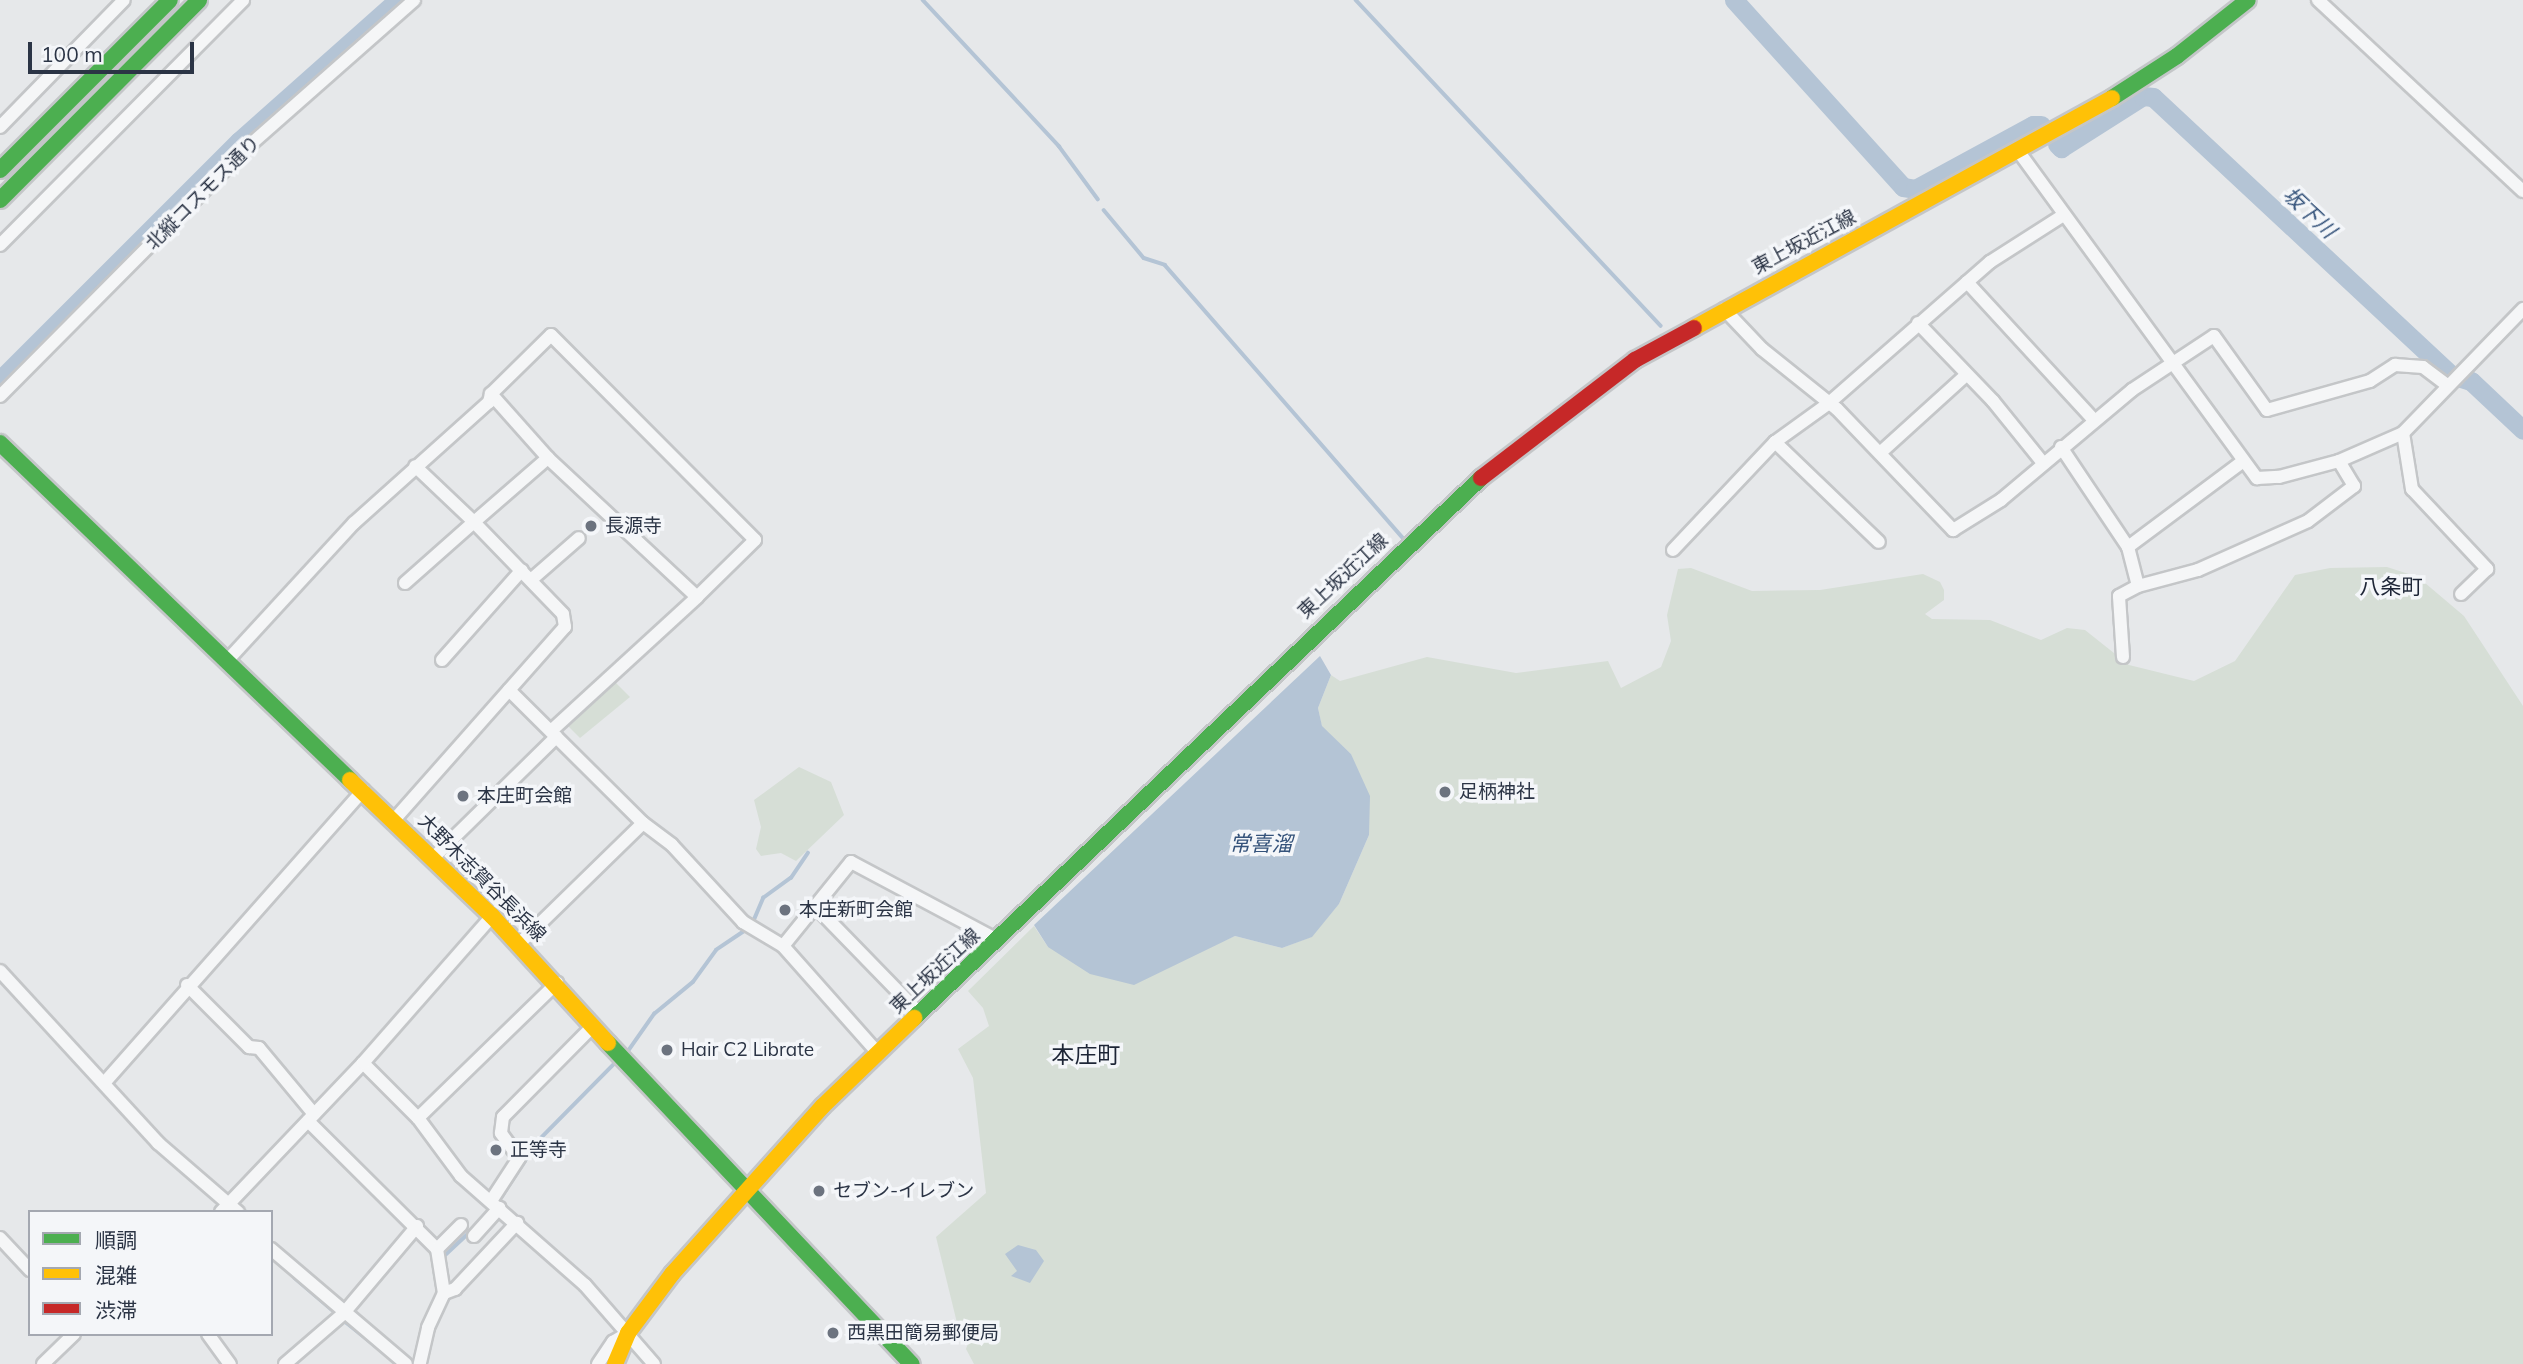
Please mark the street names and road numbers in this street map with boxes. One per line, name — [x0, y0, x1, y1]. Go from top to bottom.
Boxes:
street label: 北縦コスモス通り — [141, 131, 265, 255]
street label: 東上坂近江線 — [1748, 205, 1860, 279]
street label: 東上坂近江線 — [1294, 529, 1392, 623]
street label: 大野木志賀谷長浜線 — [413, 809, 551, 947]
street label: 東上坂近江線 — [886, 924, 984, 1018]

